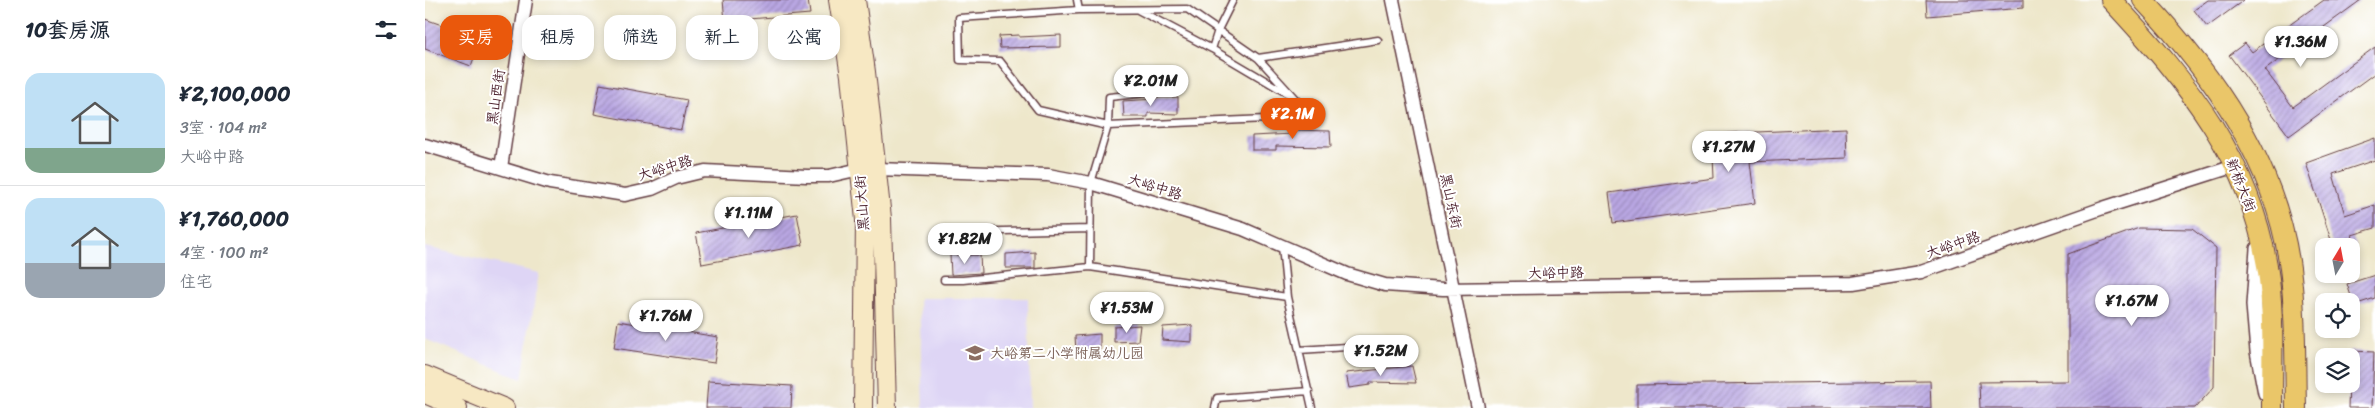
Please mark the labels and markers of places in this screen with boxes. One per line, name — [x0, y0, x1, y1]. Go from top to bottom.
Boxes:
pin: ¥1.36M — [2260, 26, 2342, 68]
pin: ¥2.01M — [1110, 64, 1192, 107]
pin: ¥2.1M — [1258, 98, 1328, 140]
pin: ¥1.27M — [1688, 130, 1770, 173]
pin: ¥1.11M — [708, 196, 790, 239]
pin: ¥1.82M — [924, 222, 1006, 265]
pin: ¥1.67M — [2091, 284, 2173, 327]
pin: ¥1.53M — [1086, 292, 1168, 334]
pin: ¥1.76M — [625, 300, 707, 342]
pin: ¥1.52M — [1340, 334, 1422, 377]
place label: 大峪第二小学附属幼儿园 — [990, 341, 1144, 366]
school or university icon: 大峪第二小学附属幼儿园 — [964, 342, 986, 364]

